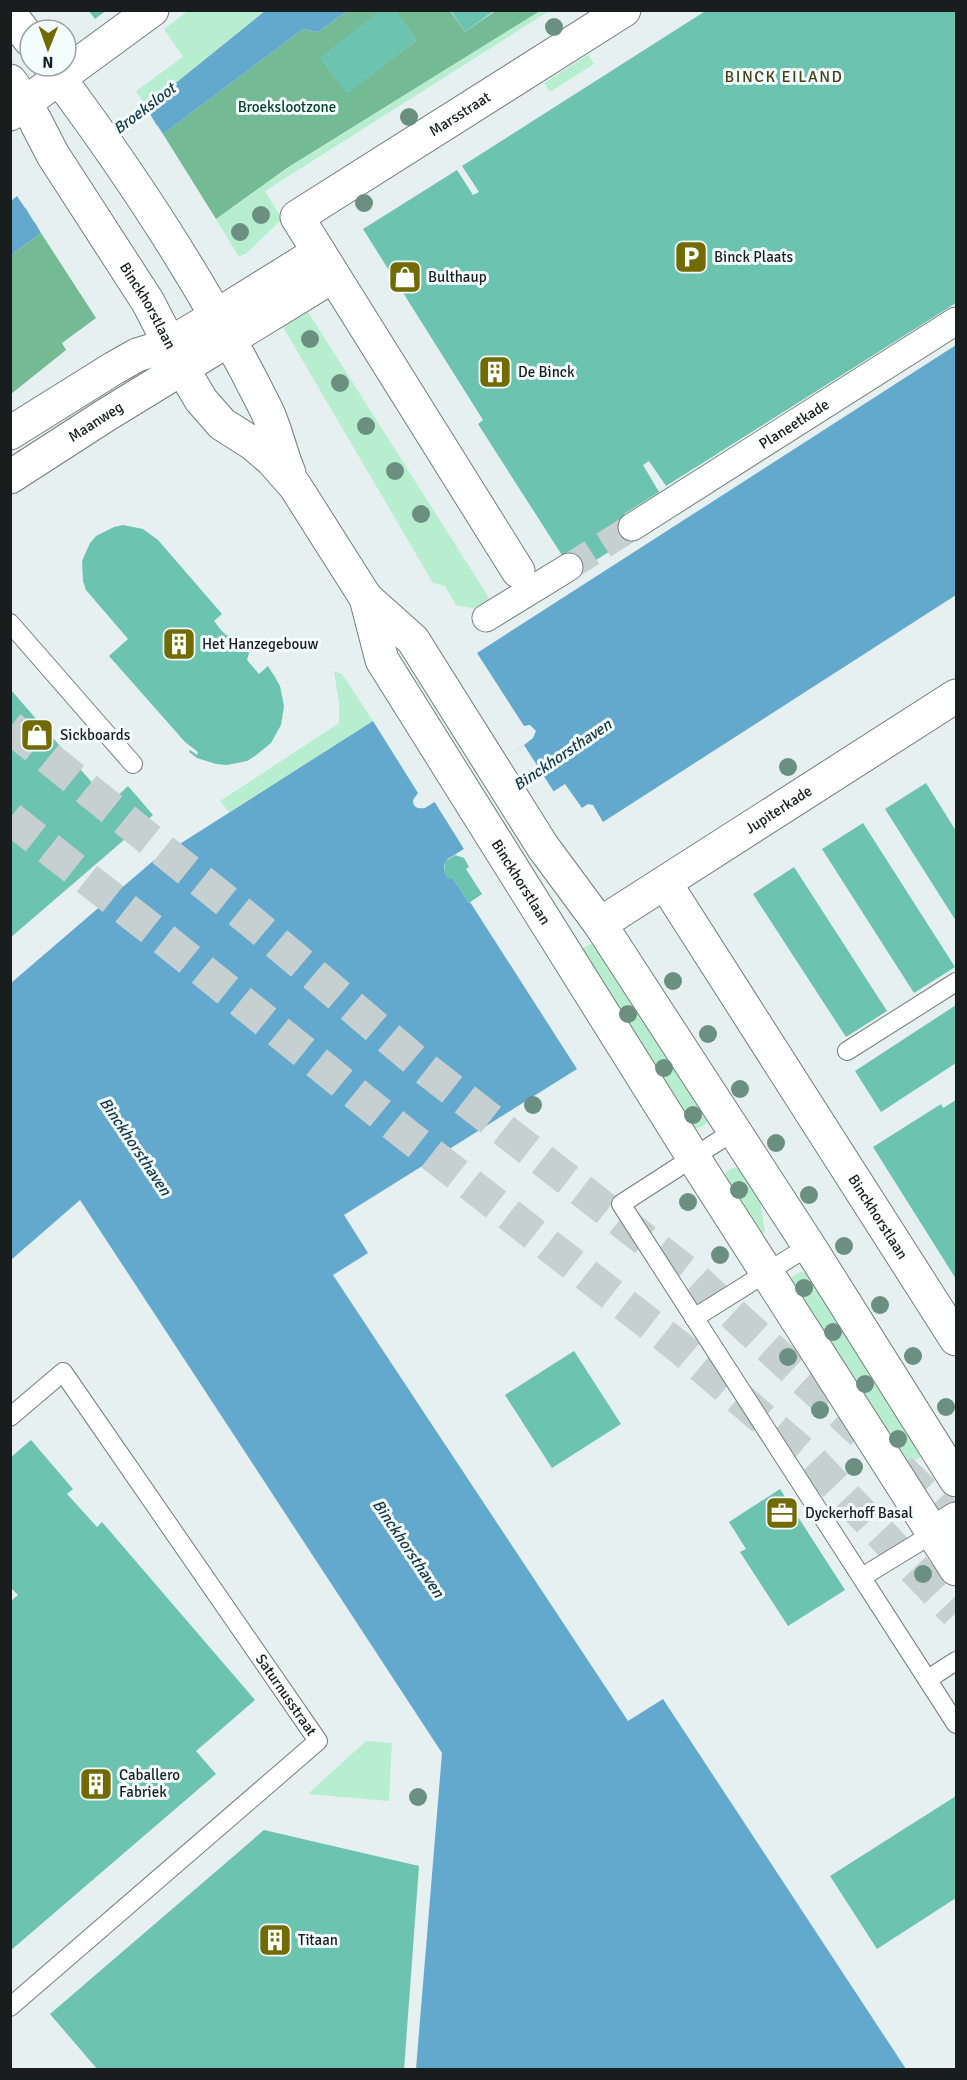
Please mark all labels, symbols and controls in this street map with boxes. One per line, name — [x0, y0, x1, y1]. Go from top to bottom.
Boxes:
north arrow — [18, 18, 78, 78]
text: N — [42, 52, 53, 72]
district label: BINCK EILAND — [725, 67, 843, 87]
water label: Broeksloot — [109, 77, 182, 139]
street label: Marsstraat — [426, 88, 494, 140]
park label: Broekslootzone — [238, 98, 336, 116]
parking icon: Binck Plaats — [673, 239, 709, 275]
place label: Binck Plaats — [714, 248, 793, 266]
street label: Binckhorstlaan — [116, 259, 180, 352]
shop icon: Bulthaup — [387, 259, 423, 295]
place label: Bulthaup — [428, 268, 487, 286]
building icon: De Binck — [477, 354, 513, 390]
place label: De Binck — [518, 363, 575, 381]
street label: Planeetkade — [756, 395, 832, 453]
street label: Maanweg — [65, 398, 126, 446]
building icon: Het Hanzegebouw — [161, 626, 197, 662]
place label: Het Hanzegebouw — [202, 635, 318, 653]
water label: Binckhorsthaven — [510, 714, 617, 795]
shop icon: Sickboards — [19, 717, 55, 753]
place label: Sickboards — [60, 726, 131, 744]
street label: Jupiterkade — [742, 782, 815, 838]
street label: Binckhorstlaan — [488, 836, 554, 928]
water label: Binckhorsthaven — [95, 1094, 176, 1201]
street label: Binckhorstlaan — [844, 1171, 912, 1263]
office icon: Dyckerhoff Basal — [764, 1495, 800, 1531]
water label: Binckhorsthaven — [368, 1496, 449, 1603]
place label: Dyckerhoff Basal — [805, 1504, 913, 1522]
street label: Saturnusstraat — [252, 1651, 321, 1739]
building icon: Caballero Fabriek — [78, 1766, 114, 1802]
place label: Caballero Fabriek — [119, 1766, 180, 1801]
building icon: Titaan — [257, 1922, 293, 1958]
place label: Titaan — [298, 1931, 338, 1949]

